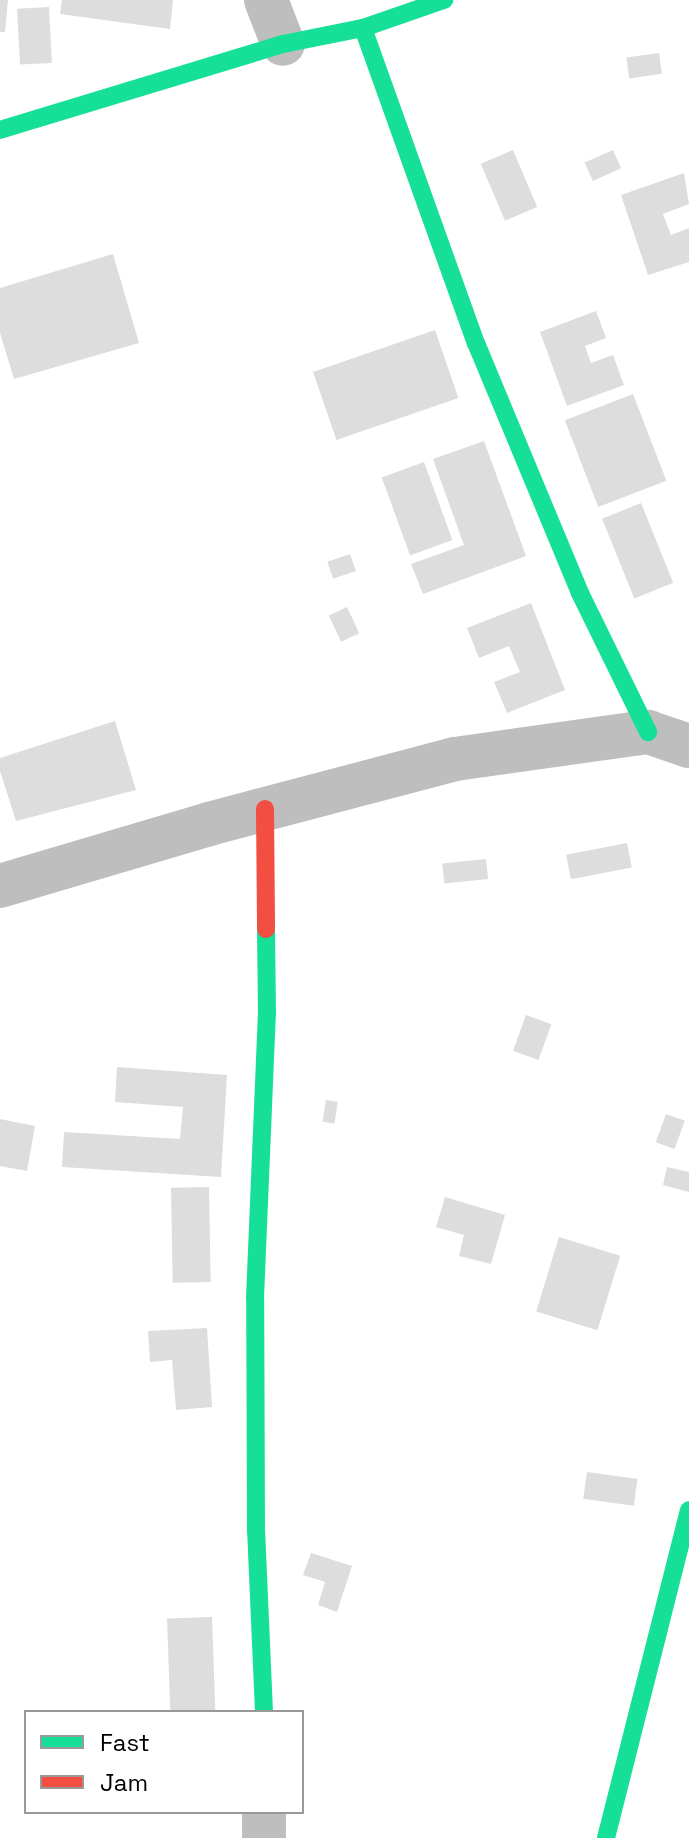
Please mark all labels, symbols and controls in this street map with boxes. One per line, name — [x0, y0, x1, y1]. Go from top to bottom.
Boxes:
legend — [24, 1710, 304, 1814]
text: Fast — [100, 1727, 150, 1758]
text: Jam — [100, 1767, 148, 1798]

